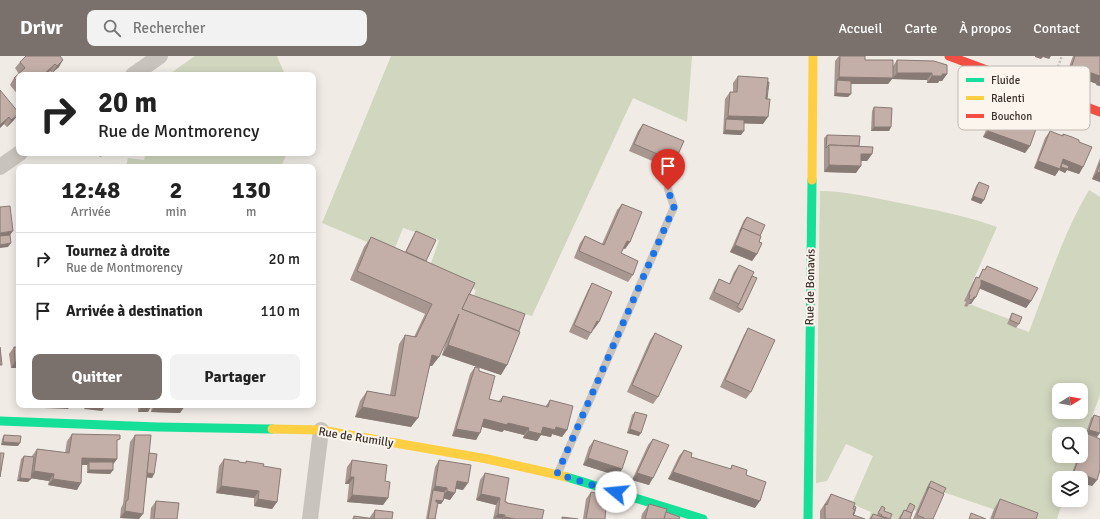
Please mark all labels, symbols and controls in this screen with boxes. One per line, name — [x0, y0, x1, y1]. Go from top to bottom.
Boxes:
search box — [87, 10, 367, 46]
text: Drivr — [20, 16, 63, 40]
icon: search — [101, 17, 123, 39]
text: Rechercher — [133, 19, 205, 37]
text: Accueil — [838, 20, 883, 37]
text: Carte — [905, 20, 937, 37]
text: À propos — [959, 20, 1011, 37]
text: Contact — [1033, 20, 1080, 37]
legend — [958, 66, 1090, 130]
text: Fluide — [991, 74, 1020, 87]
text: 20 m — [98, 86, 157, 120]
icon: right — [32, 88, 84, 140]
text: Ralenti — [991, 92, 1025, 105]
text: Bouchon — [991, 110, 1032, 123]
text: Rue de Montmorency — [98, 120, 259, 142]
pin — [651, 149, 685, 190]
icon: arrive — [657, 155, 679, 177]
text: 12:48 — [61, 175, 120, 205]
text: 2 — [170, 175, 182, 205]
text: 130 — [232, 175, 271, 205]
text: Arrivée — [71, 204, 111, 220]
text: min — [166, 204, 187, 220]
text: m — [246, 204, 256, 220]
text: Tournez à droite — [66, 242, 170, 260]
icon: right — [32, 248, 54, 270]
street label: Rue de Bonavis — [802, 248, 819, 326]
text: 20 m — [269, 250, 300, 268]
text: Rue de Montmorency — [66, 260, 183, 276]
icon: arrive — [32, 300, 54, 322]
text: Arrivée à destination — [66, 302, 203, 320]
text: 110 m — [260, 302, 300, 320]
button: Quitter — [32, 354, 162, 400]
button: Partager — [170, 354, 300, 400]
north arrow — [1052, 383, 1088, 419]
map controls — [1052, 383, 1088, 507]
street label: Rue de Rumilly — [317, 424, 395, 451]
button: search — [1052, 427, 1088, 463]
position arrow — [595, 471, 637, 513]
button: layers — [1052, 471, 1088, 507]

